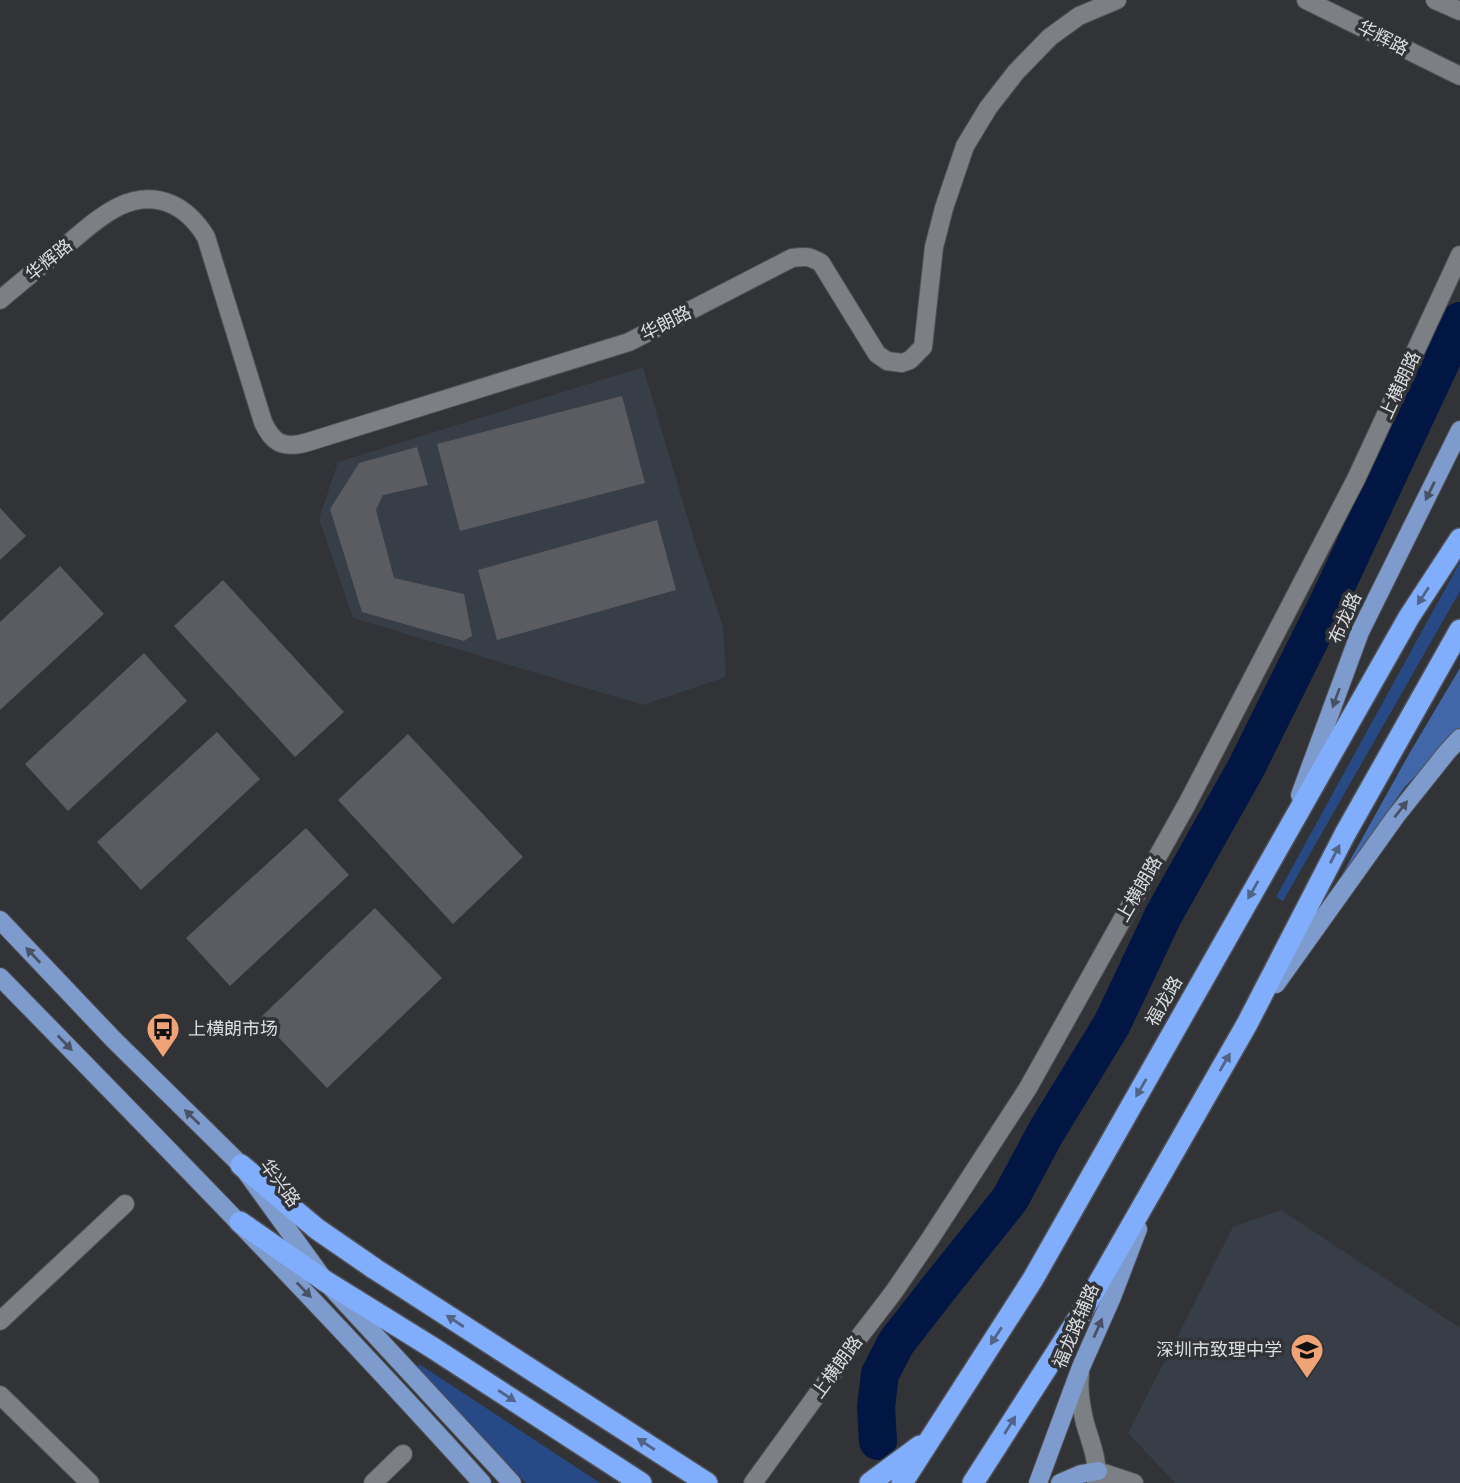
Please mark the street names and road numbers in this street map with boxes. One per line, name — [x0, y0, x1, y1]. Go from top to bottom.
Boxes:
street label: 华辉路 — [1354, 15, 1413, 59]
street label: 华辉路 — [20, 234, 76, 285]
street label: 华朗路 — [636, 300, 695, 344]
street label: 上横朗路 — [1374, 347, 1424, 422]
street label: 布龙路 — [1323, 588, 1365, 647]
street label: 上横朗路 — [1111, 852, 1166, 925]
street label: 福龙路 — [1140, 972, 1186, 1029]
street label: 华兴路 — [256, 1154, 306, 1211]
street label: 福龙路辅路 — [1047, 1280, 1103, 1371]
street label: 上横朗路 — [806, 1331, 866, 1402]

